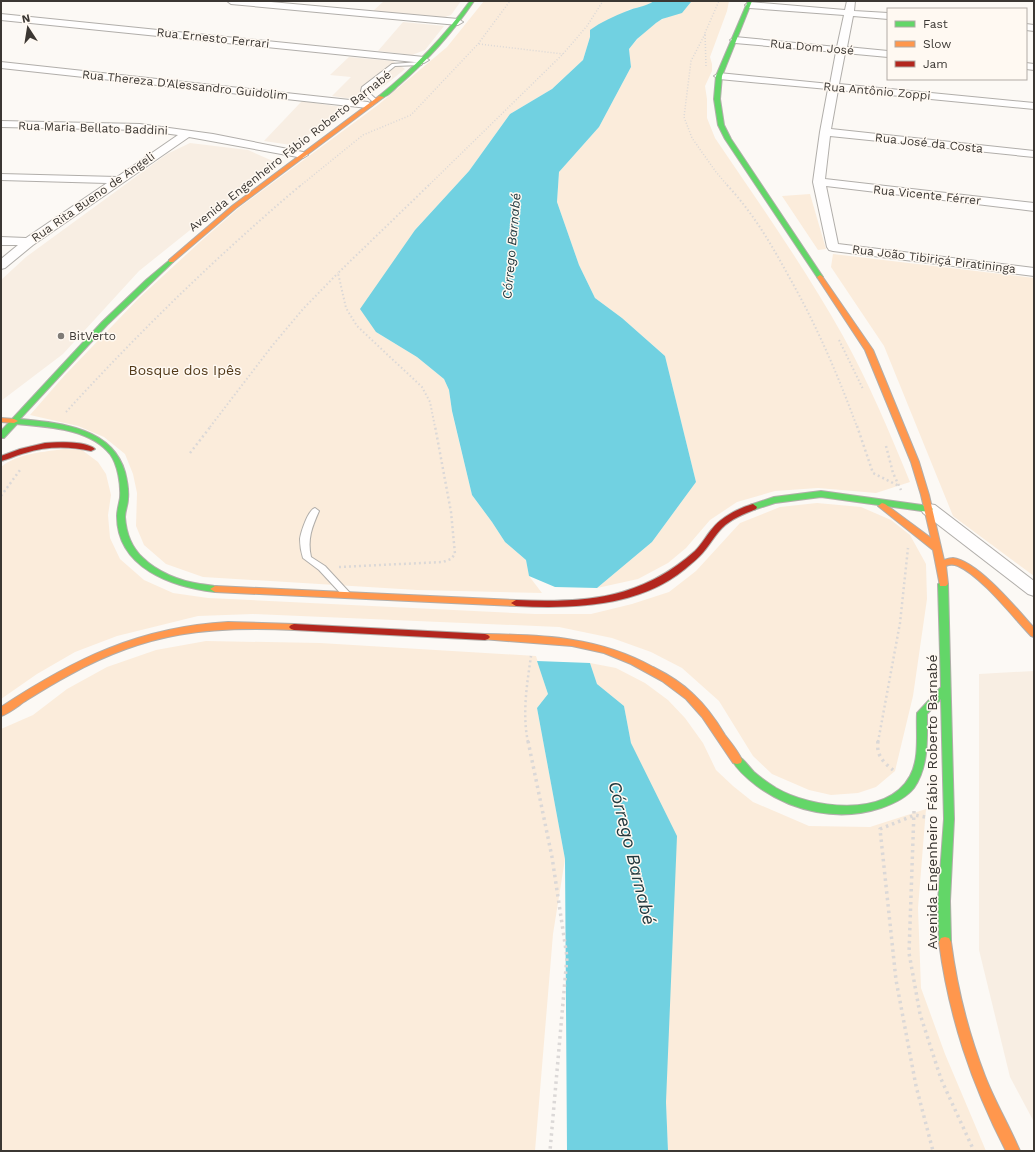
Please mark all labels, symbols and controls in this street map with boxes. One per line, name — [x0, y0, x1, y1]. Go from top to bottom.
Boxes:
north arrow — [8, 8, 48, 48]
legend — [887, 8, 1027, 80]
text: N — [21, 12, 31, 26]
text: Fast — [923, 17, 948, 31]
street label: Rua Ernesto Ferrari — [156, 25, 270, 51]
street label: Rua Dom José — [769, 36, 855, 58]
text: Slow — [923, 37, 951, 51]
text: Jam — [923, 57, 948, 71]
street label: Rua Thereza D'Alessandro Guidolim — [81, 67, 289, 103]
street label: Avenida Engenheiro Fábio Roberto Barnabé — [186, 68, 394, 234]
street label: Rua Antônio Zoppi — [823, 79, 931, 103]
street label: Rua Maria Bellato Baddini — [18, 118, 168, 138]
street label: Rua José da Costa — [874, 130, 984, 156]
street label: Rua Rita Bueno de Angeli — [29, 149, 157, 245]
street label: Rua Vicente Férrer — [872, 182, 982, 208]
water label: Córrego Barnabé — [499, 192, 524, 300]
street label: Rua João Tibiriçá Piratininga — [851, 242, 1017, 276]
place label: BitVerto — [69, 329, 116, 343]
marker: BitVerto — [56, 331, 66, 341]
park label: Bosque dos Ipês — [129, 362, 241, 378]
street label: Avenida Engenheiro Fábio Roberto Barnabé — [924, 655, 940, 949]
water label: Córrego Barnabé — [604, 779, 661, 927]

